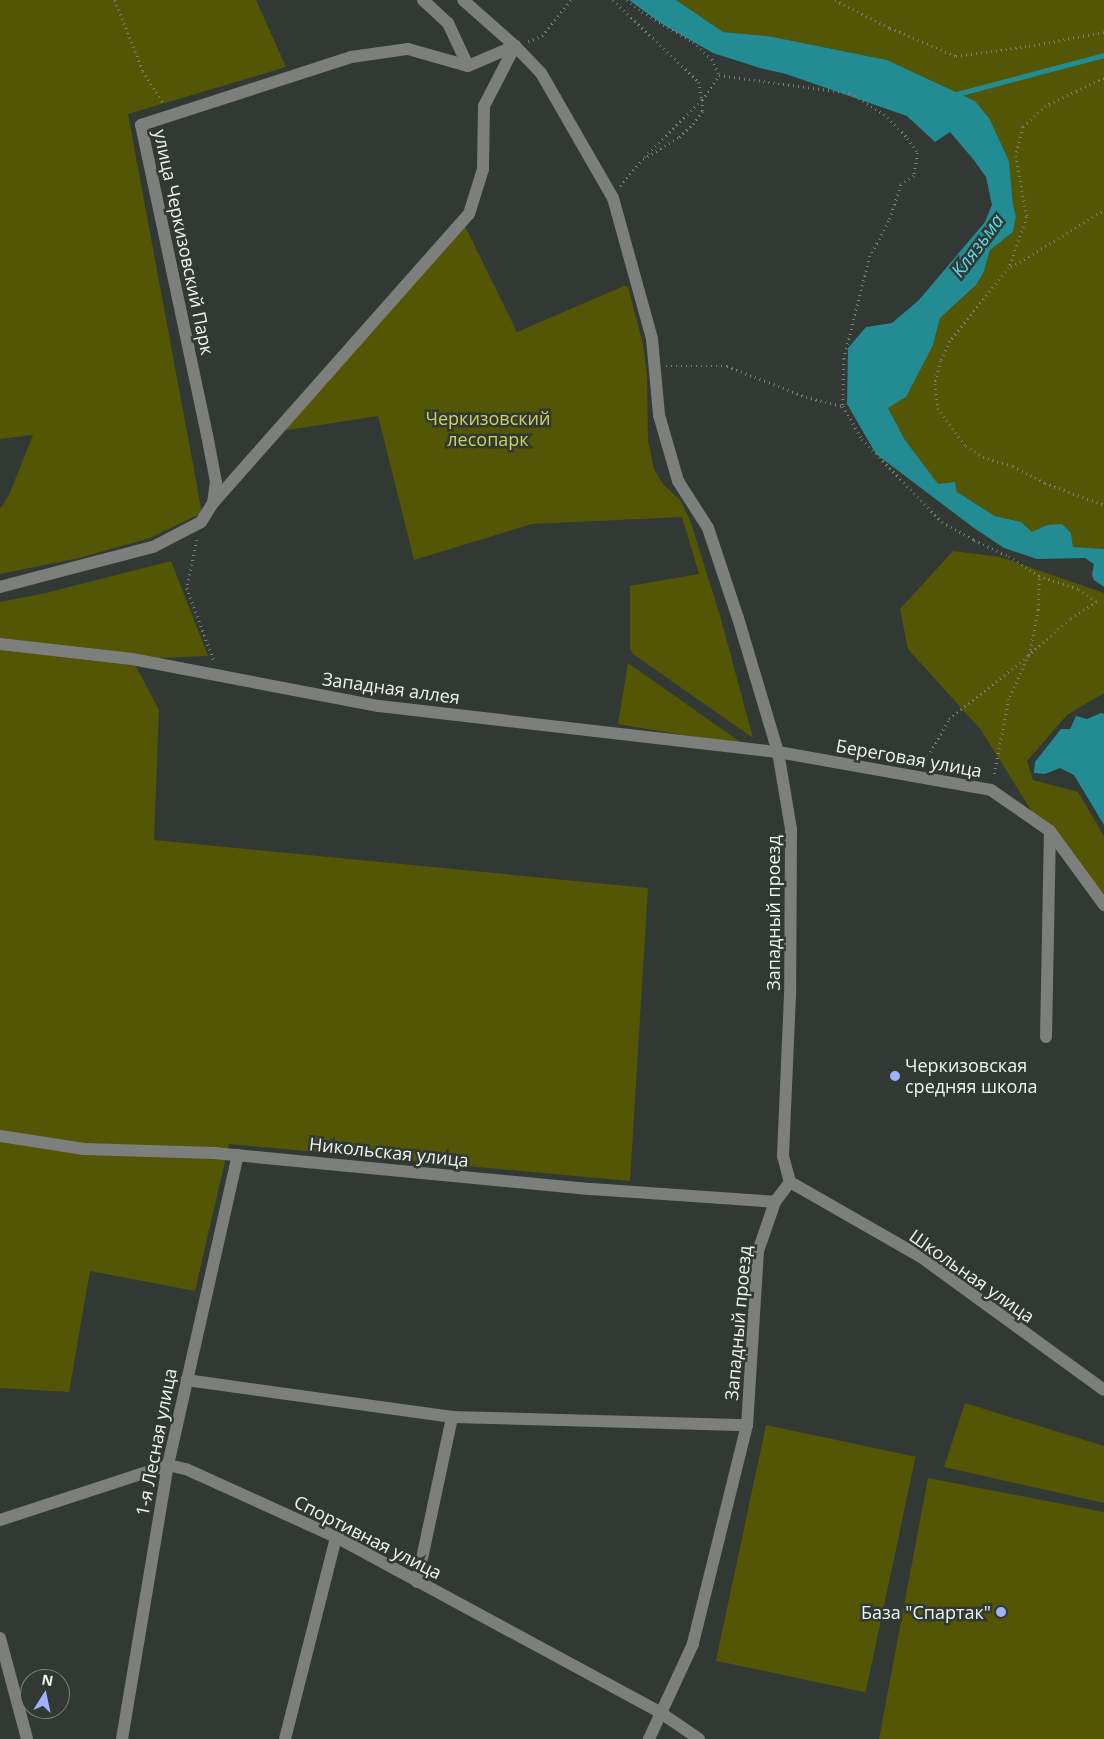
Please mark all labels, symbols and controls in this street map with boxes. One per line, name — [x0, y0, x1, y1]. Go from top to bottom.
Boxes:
street label: улица Черкизовский Парк — [150, 127, 218, 357]
water label: Клязьма — [947, 210, 1009, 282]
park label: Черкизовский лесопарк — [425, 408, 551, 450]
street label: Западная аллея — [321, 668, 461, 708]
street label: Береговая улица — [834, 735, 984, 781]
street label: Западный проезд — [762, 835, 784, 991]
place label: Черкизовская средняя школа — [905, 1055, 1038, 1098]
marker: Черкизовская средняя школа — [889, 1070, 901, 1082]
street label: Никольская улица — [308, 1133, 470, 1171]
street label: Школьная улица — [905, 1225, 1039, 1327]
street label: Западный проезд — [720, 1245, 756, 1401]
street label: 1-я Лесная улица — [131, 1366, 181, 1518]
street label: Спортивная улица — [291, 1490, 445, 1584]
place label: База "Спартак" — [861, 1601, 991, 1623]
marker: База "Спартак" — [995, 1606, 1007, 1618]
north arrow — [20, 1669, 70, 1719]
text: N — [40, 1669, 55, 1690]

